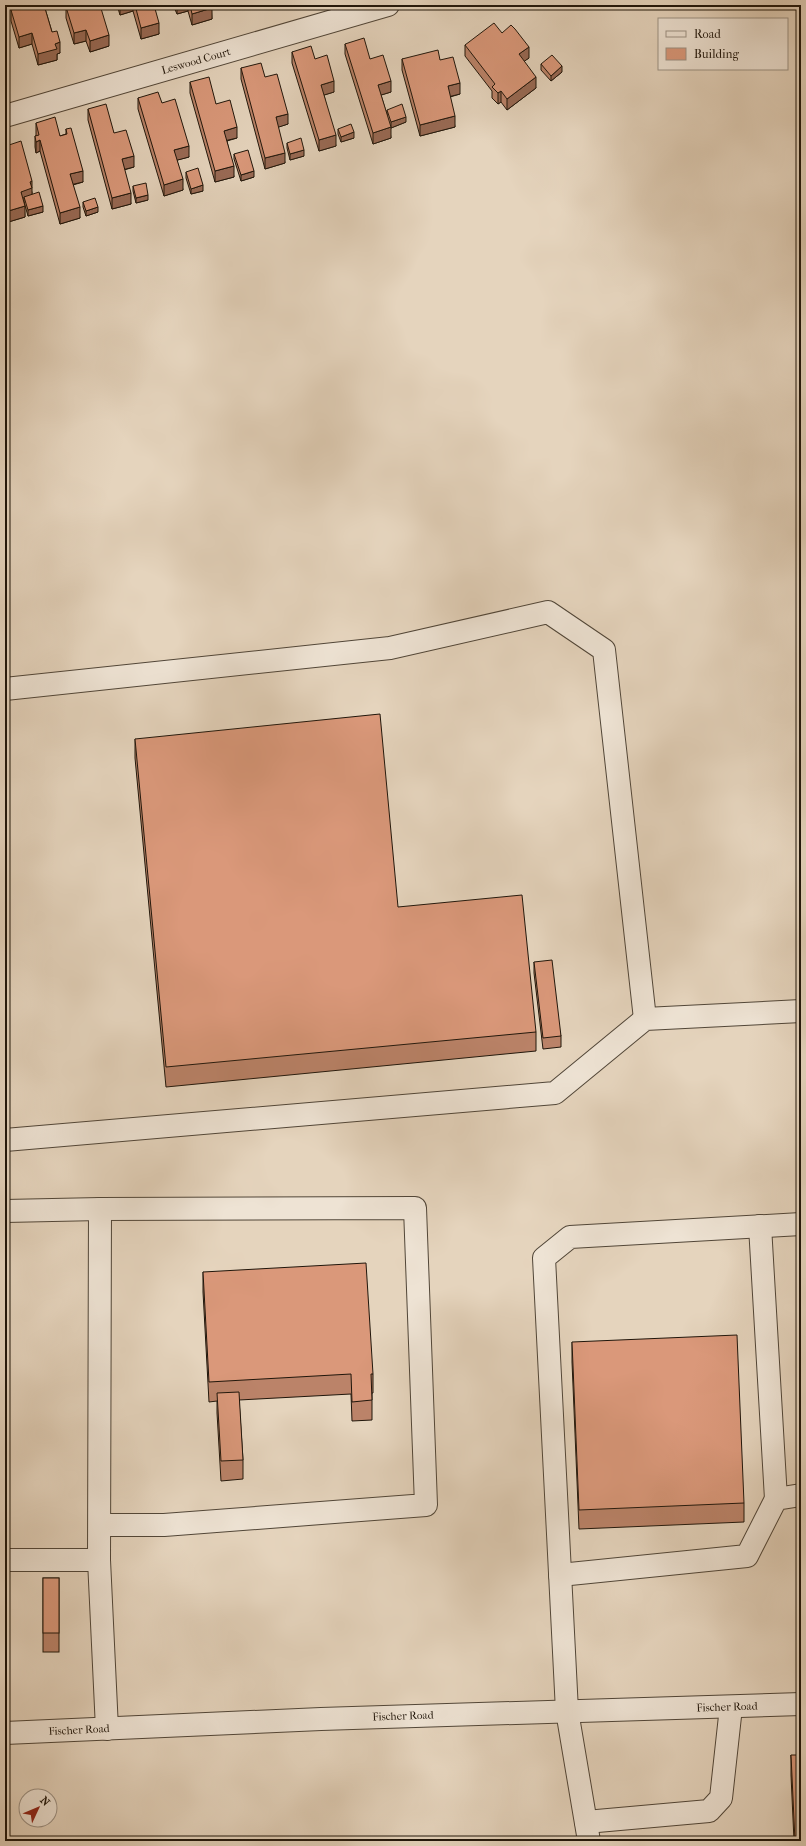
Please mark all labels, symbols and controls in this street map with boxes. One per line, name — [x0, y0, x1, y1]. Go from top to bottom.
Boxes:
legend — [658, 18, 788, 70]
text: Road — [694, 27, 721, 41]
street label: Leswood Court — [160, 45, 232, 77]
text: Building — [694, 47, 739, 61]
street label: Fischer Road — [696, 1699, 759, 1715]
street label: Fischer Road — [372, 1708, 435, 1724]
street label: Fischer Road — [48, 1722, 111, 1738]
north arrow — [18, 1788, 58, 1828]
text: N — [37, 1794, 53, 1809]

